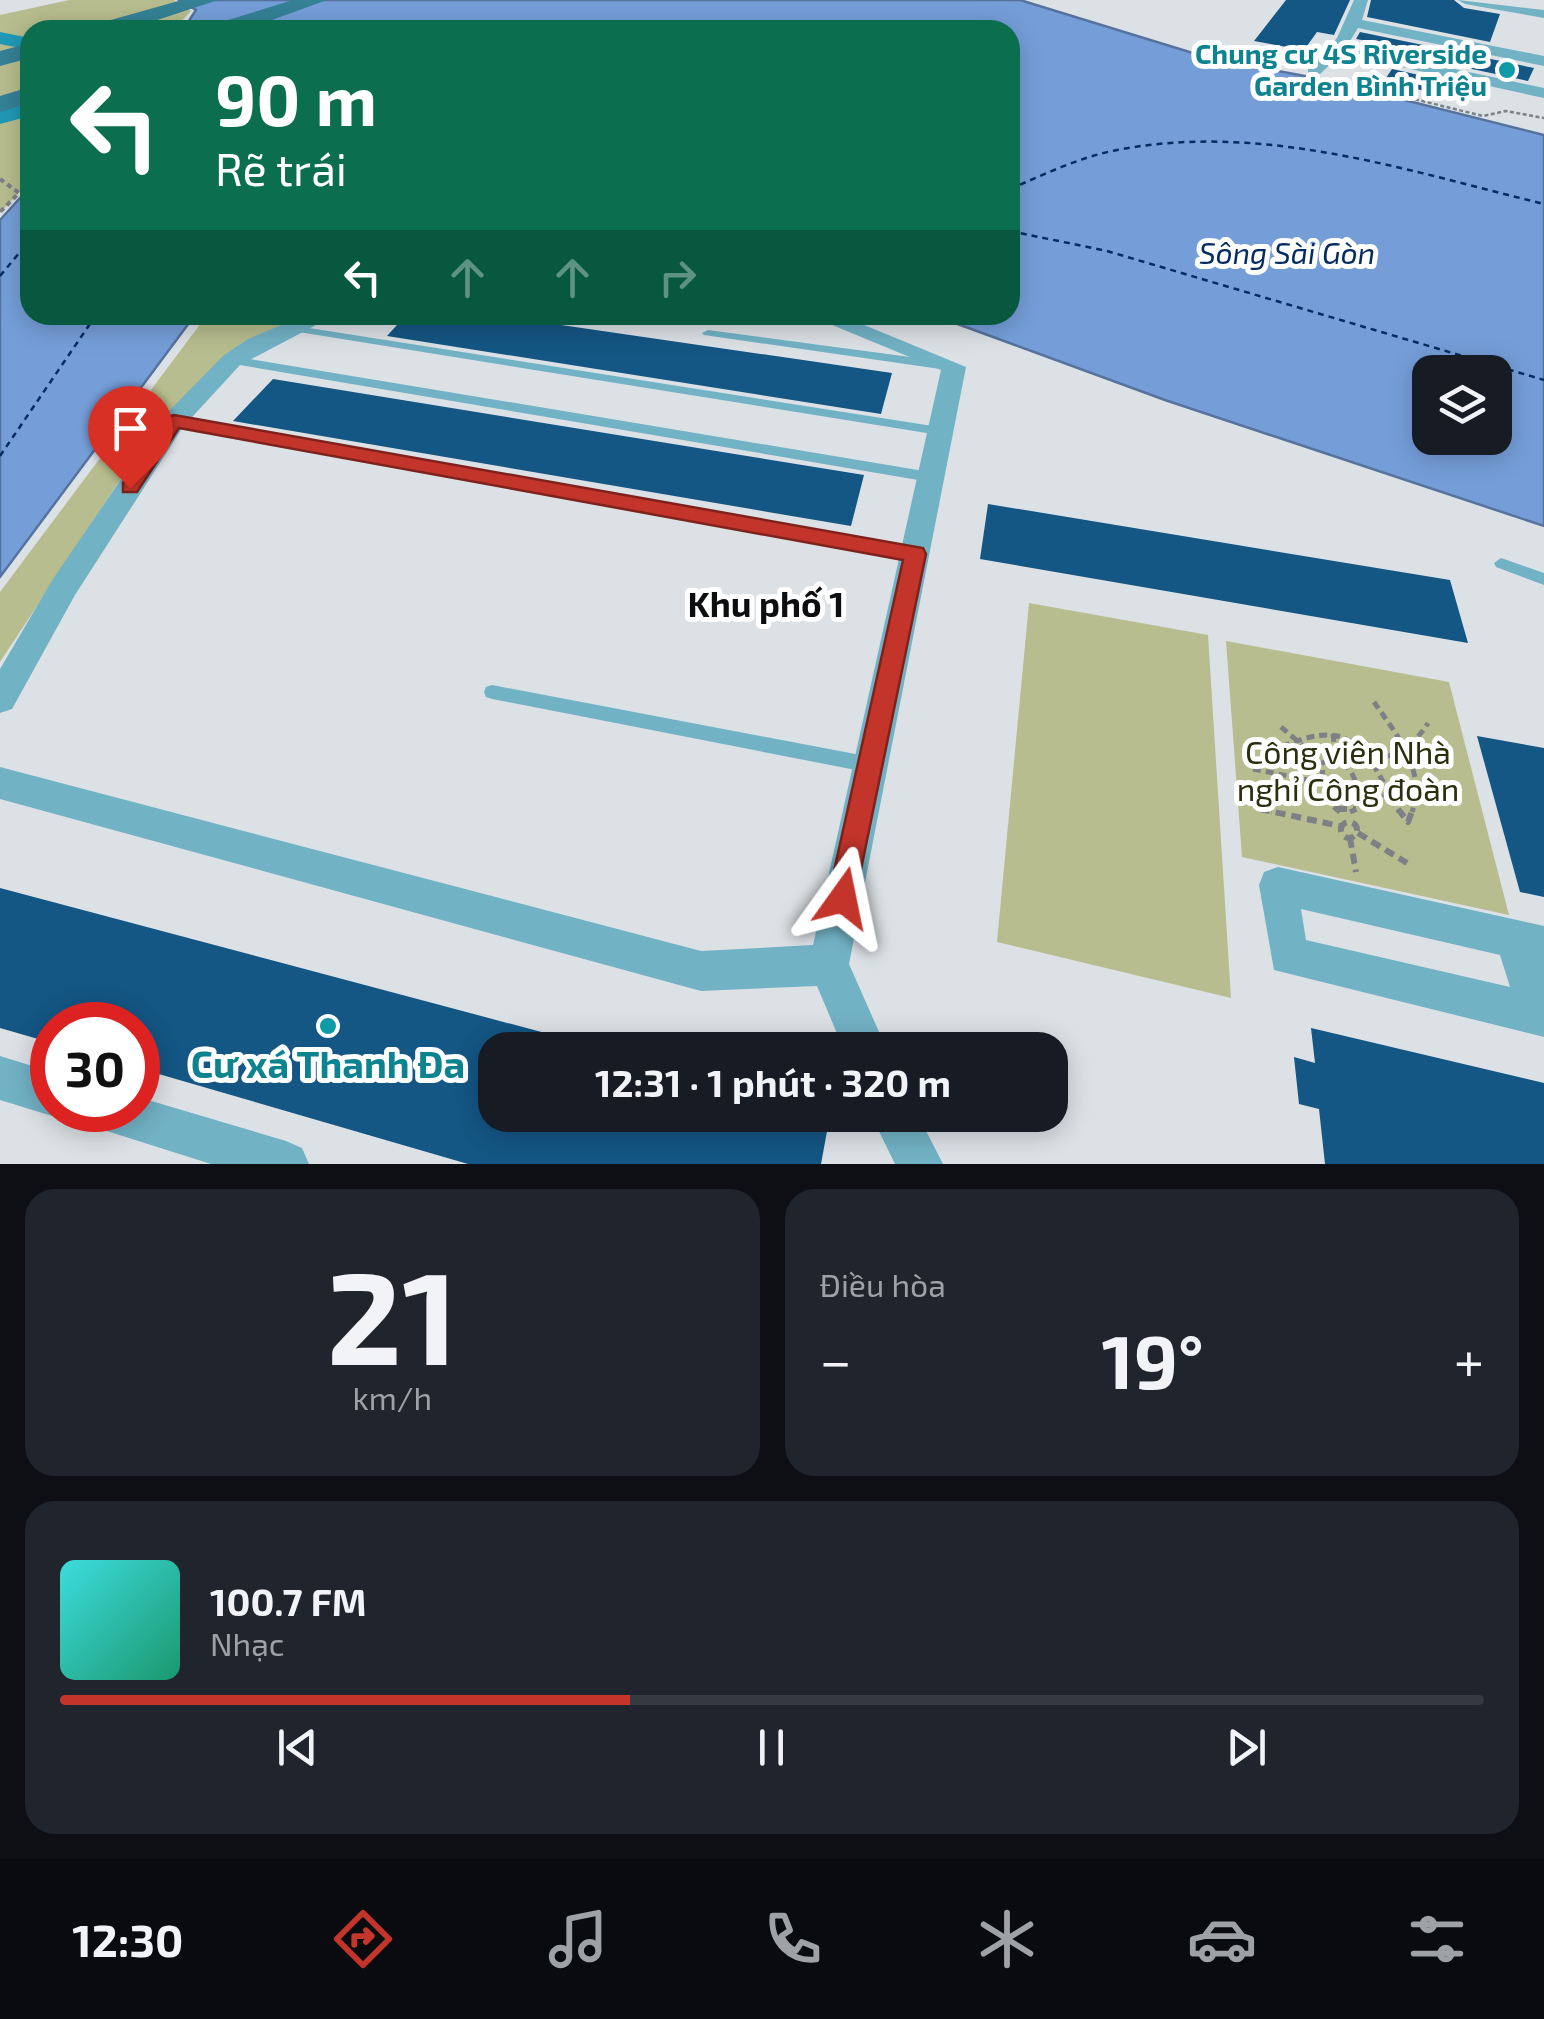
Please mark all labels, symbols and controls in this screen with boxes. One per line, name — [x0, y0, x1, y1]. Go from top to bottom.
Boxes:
place label: Chung cư 4S Riverside Garden Bình Triệu — [1195, 36, 1487, 102]
text: 90 m — [215, 56, 377, 140]
marker: Chung cư 4S Riverside Garden Bình Triệu — [1496, 59, 1518, 81]
icon: left — [50, 60, 180, 190]
text: Rẽ trái — [215, 141, 347, 195]
water label: Sông Sài Gòn — [1199, 234, 1375, 270]
icon: left — [335, 250, 390, 305]
icon: ahead — [440, 250, 495, 305]
icon: ahead — [545, 250, 600, 305]
icon: right — [650, 250, 705, 305]
map controls — [1412, 355, 1512, 455]
button: layers — [1412, 355, 1512, 455]
pin — [88, 386, 173, 489]
icon: arrive — [103, 401, 158, 456]
district label: Khu phố 1 — [688, 582, 844, 624]
park label: Công viên Nhà nghỉ Công đoàn — [1237, 732, 1459, 807]
position arrow — [791, 846, 895, 950]
speed limit sign: 30 — [30, 1002, 160, 1132]
marker: Cư xá Thanh Đa — [317, 1015, 339, 1037]
place label: Cư xá Thanh Đa — [191, 1040, 465, 1086]
text: 12:31 · 1 phút · 320 m — [595, 1059, 951, 1105]
text: 21 — [326, 1235, 458, 1391]
text: Điều hòa — [820, 1265, 946, 1303]
text: 19° — [1101, 1314, 1204, 1404]
text: − — [820, 1326, 852, 1392]
text: + — [1454, 1326, 1484, 1392]
text: km/h — [353, 1378, 432, 1416]
text: 100.7 FM — [210, 1578, 367, 1624]
text: Nhạc — [210, 1624, 284, 1662]
icon: previous — [270, 1720, 325, 1775]
icon: pause — [744, 1720, 799, 1775]
icon: next — [1219, 1720, 1274, 1775]
icon: directions — [328, 1904, 398, 1974]
icon: music — [543, 1904, 613, 1974]
icon: phone — [758, 1904, 828, 1974]
icon: climate — [972, 1904, 1042, 1974]
icon: car — [1187, 1904, 1257, 1974]
icon: filters — [1402, 1904, 1472, 1974]
text: 12:30 — [72, 1912, 183, 1966]

